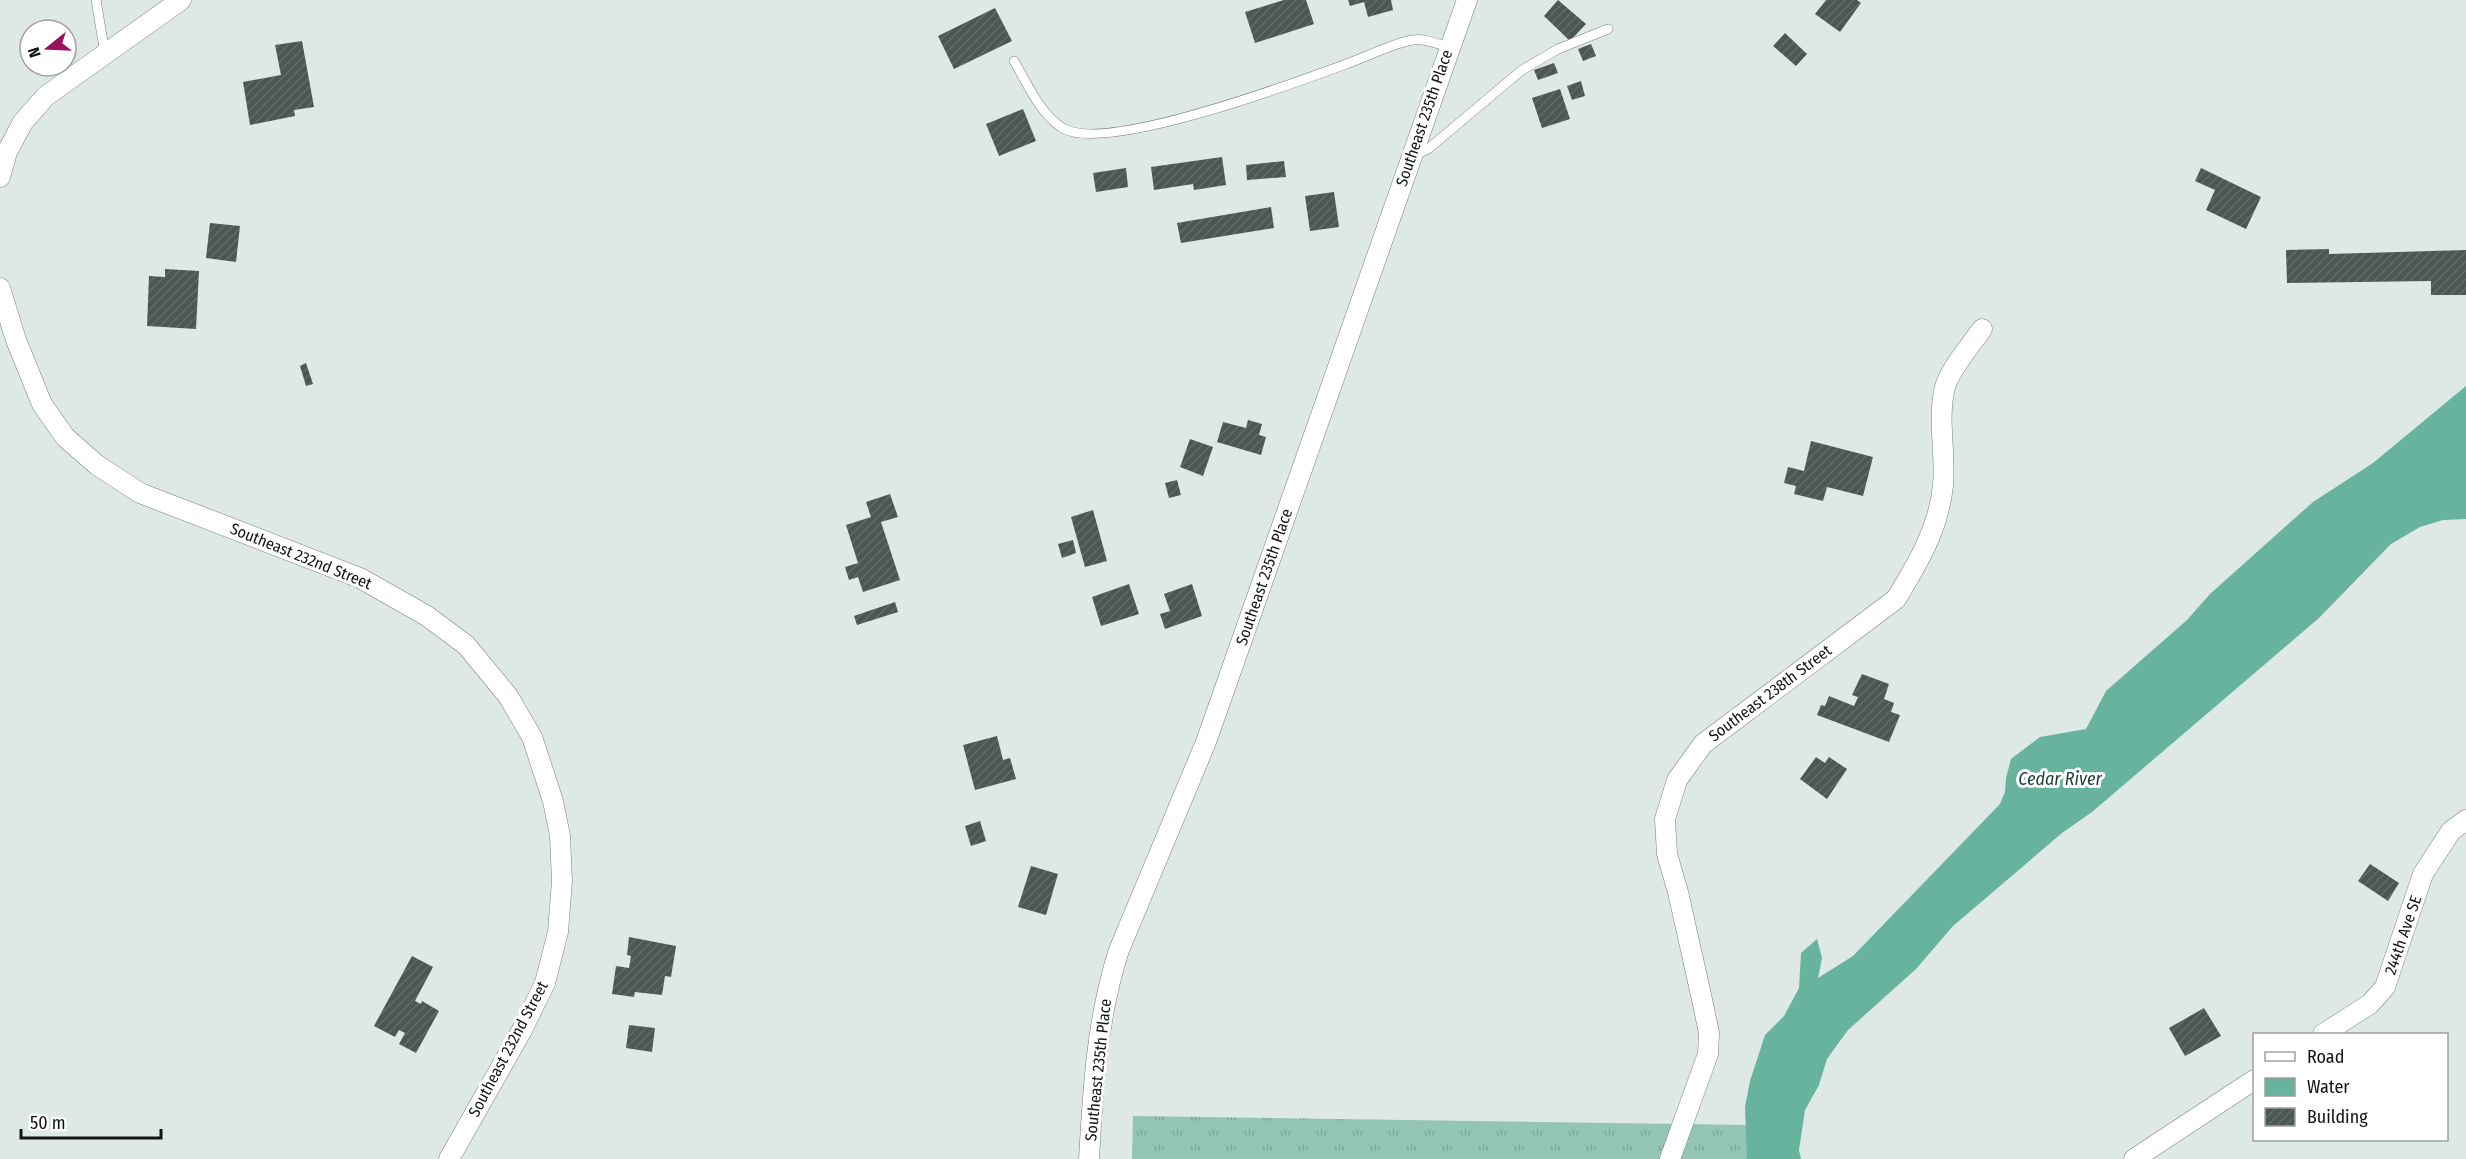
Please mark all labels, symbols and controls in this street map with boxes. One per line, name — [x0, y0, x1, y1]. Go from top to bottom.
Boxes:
north arrow — [18, 18, 78, 78]
text: N — [24, 45, 45, 60]
street label: Southeast 235th Place — [1392, 47, 1456, 189]
street label: Southeast 235th Place — [1232, 506, 1296, 648]
street label: Southeast 232nd Street — [227, 519, 375, 593]
street label: Southeast 238th Street — [1705, 640, 1836, 745]
water label: Cedar River — [2018, 768, 2102, 790]
street label: 244th Ave SE — [2381, 893, 2425, 977]
street label: Southeast 232nd Street — [464, 977, 552, 1120]
street label: Southeast 235th Place — [1081, 998, 1115, 1142]
legend — [2253, 1033, 2448, 1141]
text: Road — [2307, 1046, 2344, 1068]
text: Water — [2307, 1076, 2350, 1098]
scale bar — [21, 1102, 160, 1140]
text: Building — [2307, 1106, 2368, 1128]
text: 50 m — [30, 1112, 66, 1134]

